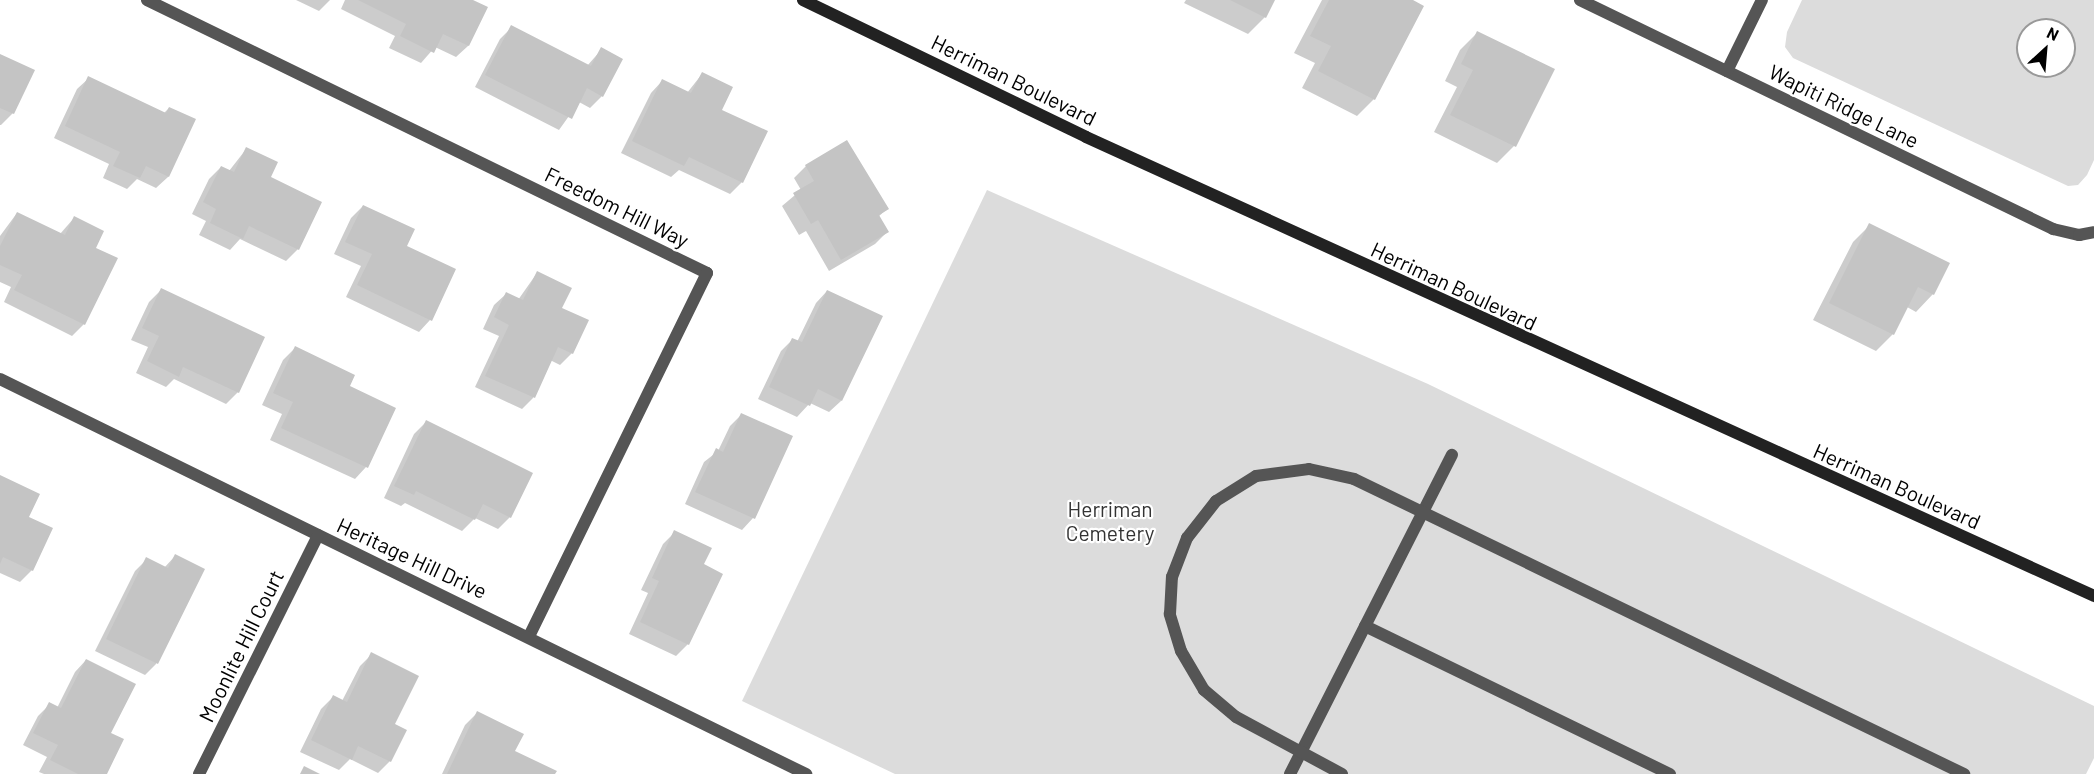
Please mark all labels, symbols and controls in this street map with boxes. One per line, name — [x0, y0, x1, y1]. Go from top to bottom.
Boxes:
north arrow — [2016, 18, 2076, 78]
text: N — [2044, 22, 2062, 44]
street label: Herriman Boulevard — [927, 29, 1101, 131]
street label: Wapiti Ridge Lane — [1765, 59, 1923, 153]
street label: Freedom Hill Way — [541, 161, 693, 253]
street label: Herriman Boulevard — [1367, 236, 1541, 336]
street label: Herriman Boulevard — [1810, 438, 1984, 534]
park label: Herriman Cemetery — [1066, 496, 1154, 546]
street label: Heritage Hill Drive — [333, 512, 491, 604]
street label: Moonlite Hill Court — [193, 566, 289, 726]

